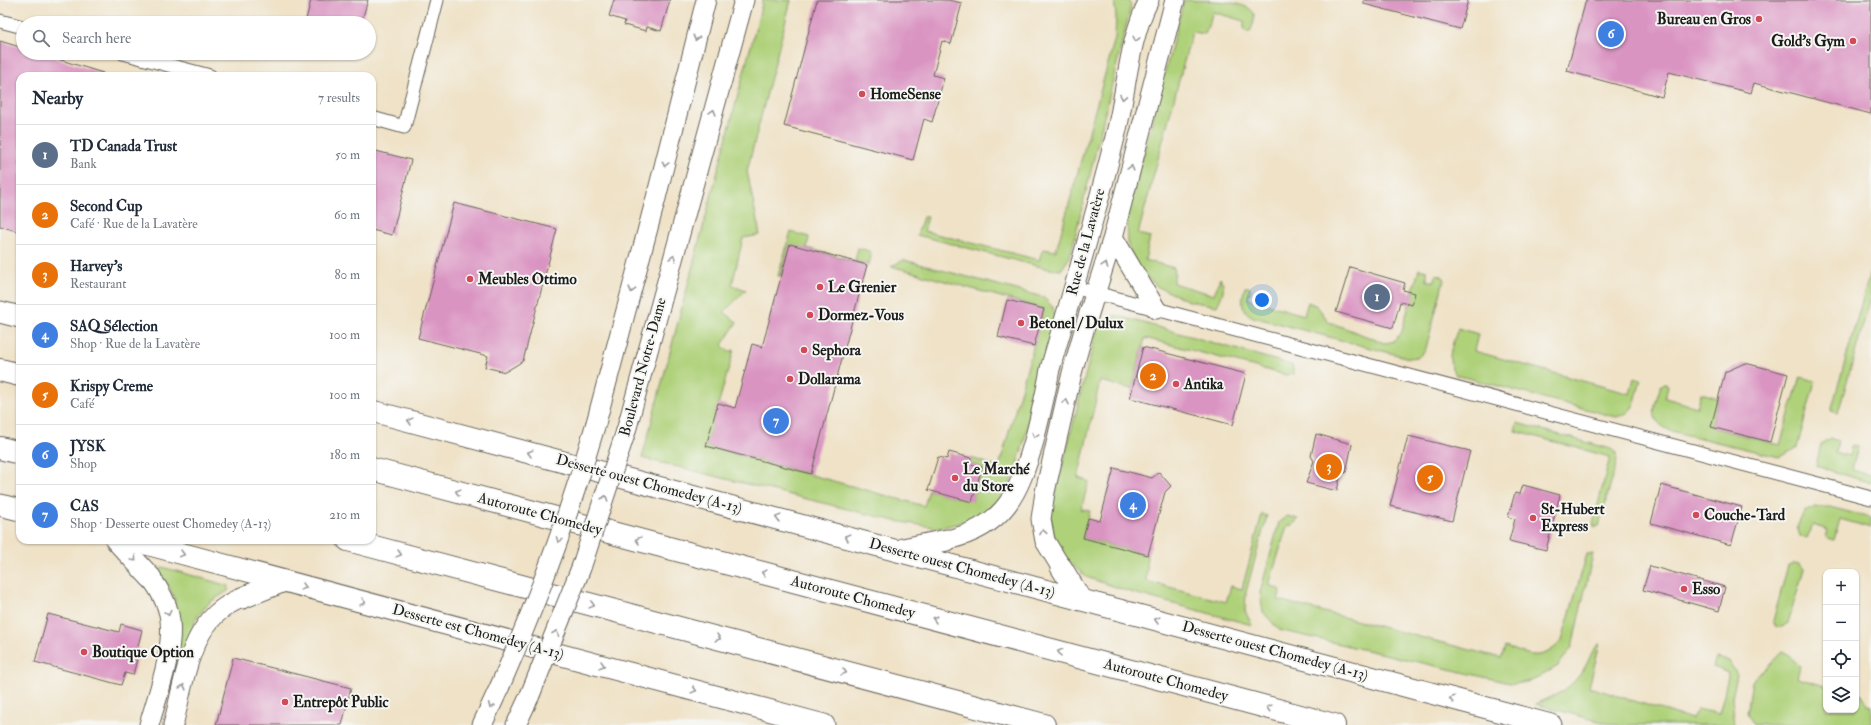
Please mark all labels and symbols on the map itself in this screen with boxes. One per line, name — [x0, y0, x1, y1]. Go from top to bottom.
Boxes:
place label: Bureau en Gros — [1657, 10, 1751, 29]
marker: Bureau en Gros — [1754, 14, 1764, 24]
pin: 6 — [1598, 19, 1624, 49]
place label: Gold's Gym — [1771, 32, 1845, 52]
one-way arrow — [692, 34, 701, 41]
one-way arrow — [1132, 36, 1140, 42]
marker: Gold's Gym — [1848, 36, 1858, 46]
place label: HomeSense — [870, 85, 942, 104]
marker: HomeSense — [857, 89, 867, 99]
one-way arrow — [1119, 94, 1128, 100]
one-way arrow — [708, 109, 717, 116]
one-way arrow — [661, 160, 670, 167]
one-way arrow — [1126, 165, 1135, 172]
street label: Rue de la Lavatère — [1063, 186, 1109, 298]
one-way arrow — [668, 254, 677, 261]
one-way arrow — [1100, 262, 1109, 269]
place label: Meubles Ottimo — [477, 270, 577, 289]
marker: Meubles Ottimo — [465, 274, 475, 284]
place label: Le Grenier — [828, 278, 897, 297]
marker: Le Grenier — [815, 282, 825, 292]
pin: 1 — [1364, 282, 1390, 312]
one-way arrow — [628, 286, 637, 293]
your location — [1252, 290, 1272, 310]
street label: Boulevard Notre-Dame — [615, 295, 671, 439]
place label: Dormez-Vous — [818, 306, 904, 325]
marker: Dormez-Vous — [805, 310, 815, 320]
place label: Betonel / Dulux — [1029, 314, 1124, 333]
marker: Betonel / Dulux — [1016, 318, 1026, 328]
place label: Sephora — [812, 341, 862, 361]
marker: Sephora — [799, 345, 809, 355]
pin: 2 — [1140, 361, 1166, 391]
place label: Dollarama — [798, 370, 862, 389]
marker: Dollarama — [785, 374, 795, 384]
place label: Antika — [1183, 375, 1224, 394]
marker: Antika — [1171, 379, 1181, 389]
one-way arrow — [1062, 398, 1070, 405]
pin: 7 — [763, 406, 789, 436]
one-way arrow — [407, 417, 414, 426]
one-way arrow — [1031, 431, 1040, 438]
one-way arrow — [527, 449, 534, 458]
street label: Desserte ouest Chomedey (A-13) — [554, 450, 744, 518]
pin: 3 — [1316, 452, 1342, 482]
place label: Le Marché du Store — [963, 460, 1030, 496]
pin: 5 — [1417, 463, 1443, 493]
marker: Le Marché du Store — [950, 473, 960, 483]
one-way arrow — [455, 488, 462, 497]
street label: Autoroute Chomedey — [475, 488, 605, 540]
pin: 4 — [1120, 490, 1146, 520]
one-way arrow — [600, 494, 609, 501]
place label: St-Hubert Express — [1541, 500, 1605, 537]
place label: Couche-Tard — [1704, 506, 1786, 525]
marker: Couche-Tard — [1691, 510, 1701, 520]
marker: St-Hubert Express — [1528, 513, 1538, 523]
one-way arrow — [775, 515, 781, 523]
one-way arrow — [1040, 529, 1048, 535]
one-way arrow — [844, 533, 851, 542]
street label: Desserte ouest Chomedey (A-13) — [867, 534, 1057, 602]
one-way arrow — [555, 536, 563, 543]
one-way arrow — [635, 536, 642, 545]
one-way arrow — [178, 549, 185, 558]
one-way arrow — [396, 549, 402, 557]
one-way arrow — [129, 554, 137, 562]
one-way arrow — [761, 569, 768, 578]
street label: Autoroute Chomedey — [788, 571, 918, 623]
place label: Esso — [1692, 580, 1721, 599]
one-way arrow — [301, 582, 308, 590]
marker: Esso — [1679, 584, 1689, 594]
one-way arrow — [359, 597, 366, 606]
street label: Desserte est Chomedey (A-13) — [390, 600, 566, 664]
one-way arrow — [589, 600, 596, 609]
one-way arrow — [164, 609, 172, 616]
one-way arrow — [931, 615, 938, 623]
one-way arrow — [1154, 616, 1161, 625]
street label: Desserte ouest Chomedey (A-13) — [1180, 617, 1370, 685]
one-way arrow — [551, 630, 559, 637]
one-way arrow — [715, 634, 721, 642]
place label: Boutique Option — [92, 643, 194, 663]
marker: Boutique Option — [79, 647, 89, 657]
one-way arrow — [1057, 648, 1064, 657]
street label: Autoroute Chomedey — [1101, 654, 1231, 706]
one-way arrow — [598, 661, 605, 669]
one-way arrow — [840, 667, 847, 676]
one-way arrow — [178, 684, 187, 691]
one-way arrow — [690, 685, 697, 694]
place label: Entrepôt Public — [293, 693, 389, 713]
one-way arrow — [1449, 695, 1455, 703]
marker: Entrepôt Public — [280, 697, 290, 707]
one-way arrow — [488, 701, 496, 709]
one-way arrow — [1266, 704, 1273, 713]

